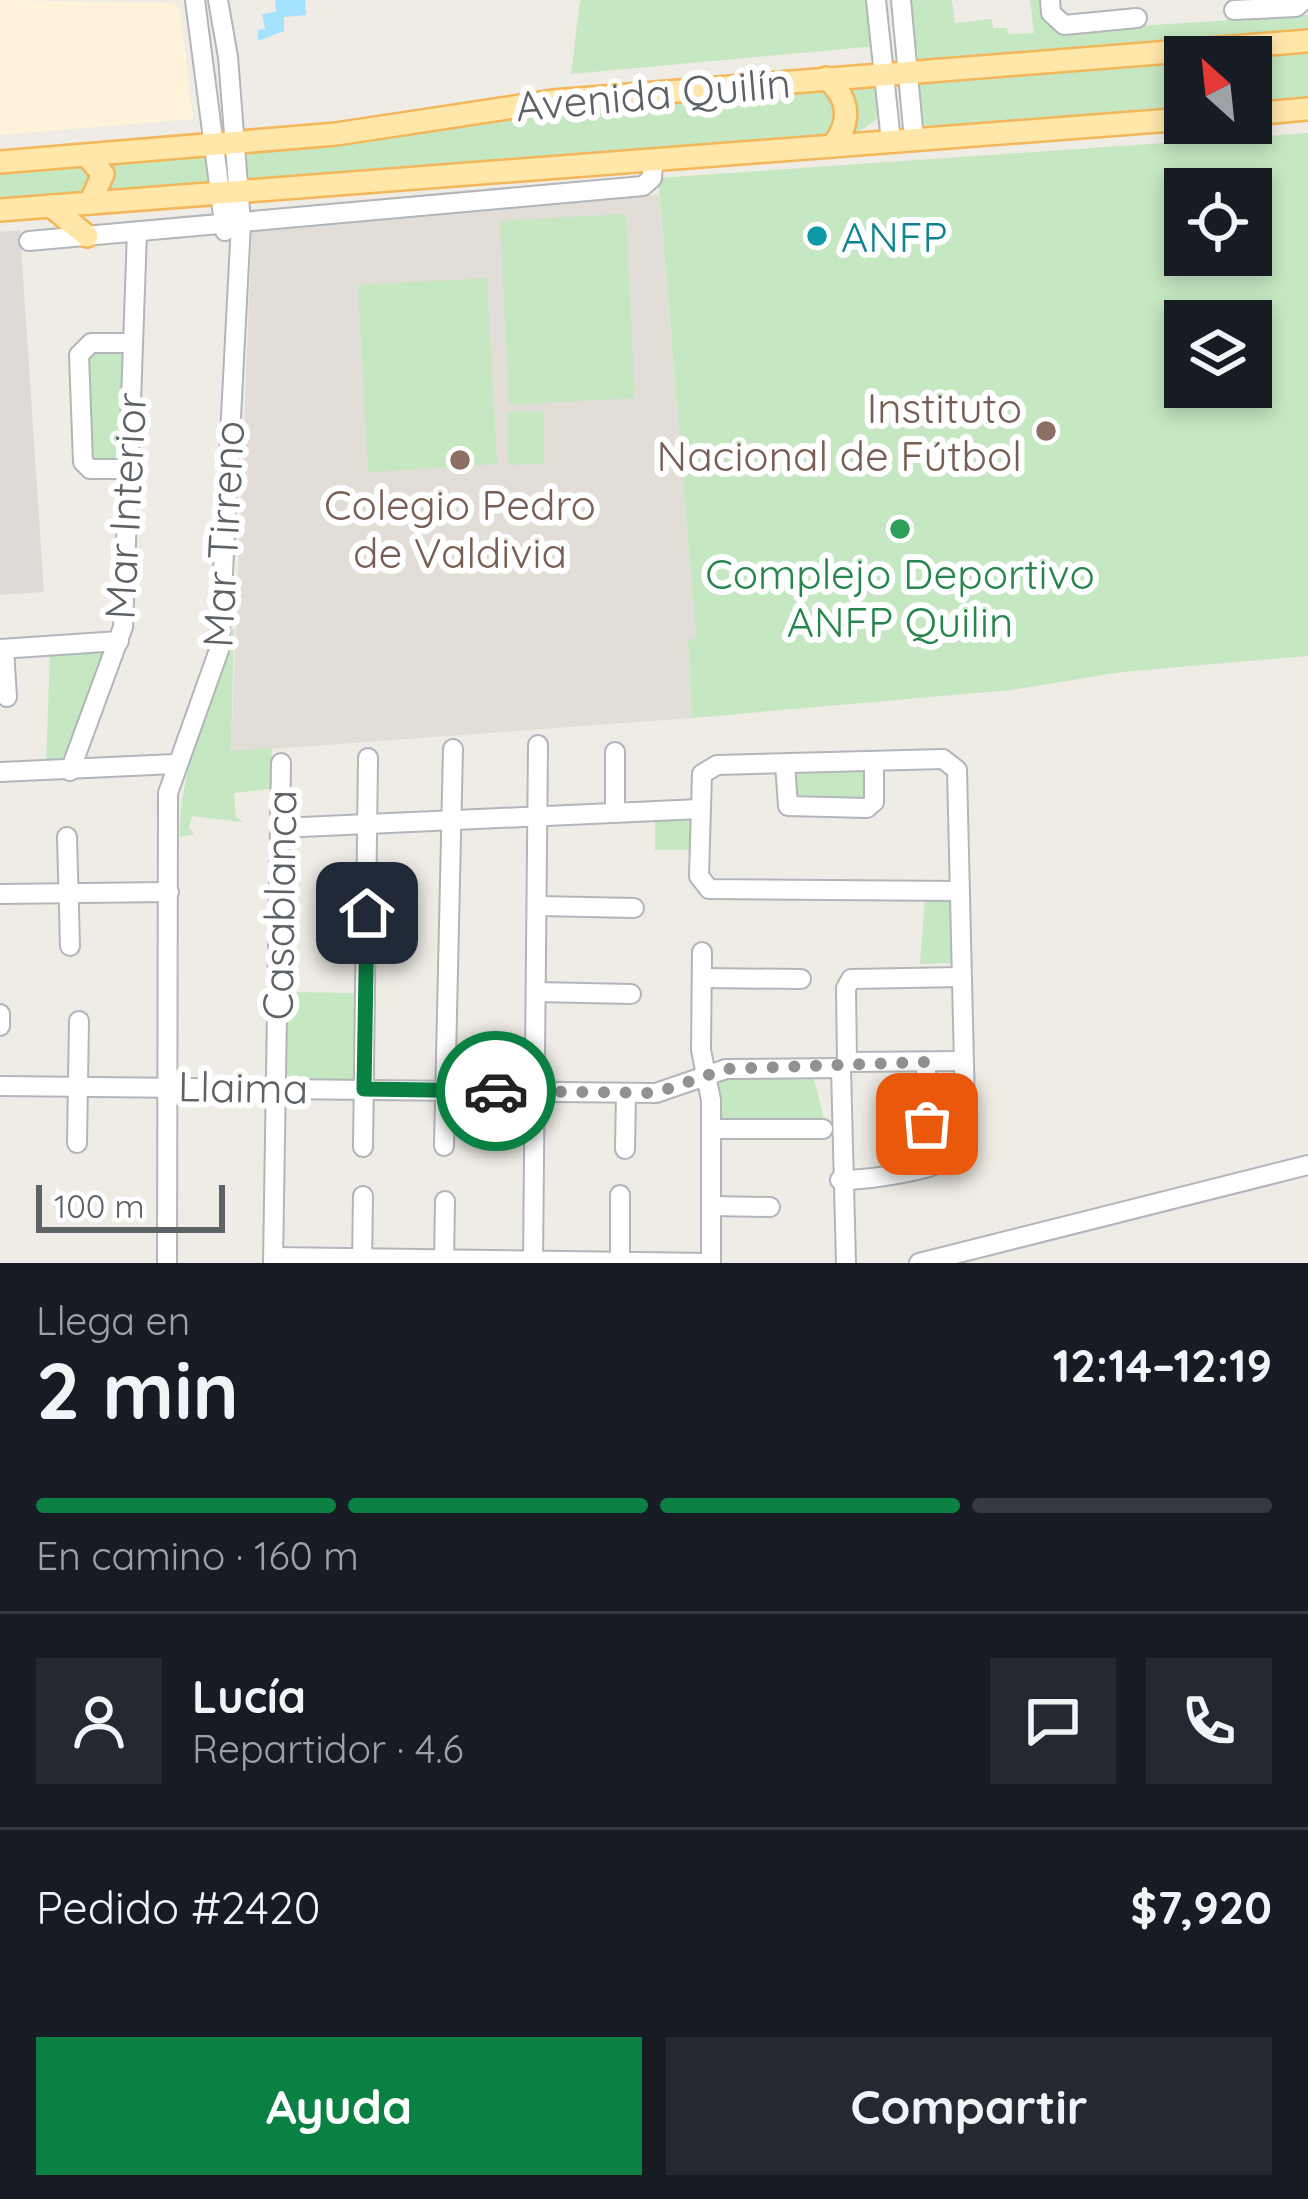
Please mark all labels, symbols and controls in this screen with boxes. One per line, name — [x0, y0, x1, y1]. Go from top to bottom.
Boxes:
north arrow — [1164, 36, 1272, 144]
map controls — [1164, 36, 1272, 408]
street label: Avenida Quilín — [513, 56, 793, 132]
button: locate — [1164, 168, 1272, 276]
place label: ANFP — [841, 210, 948, 263]
marker: ANFP — [804, 223, 830, 249]
button: layers — [1164, 300, 1272, 408]
place label: Instituto Nacional de Fútbol — [657, 381, 1022, 482]
street label: Mar Interior — [93, 391, 157, 621]
marker: Instituto Nacional de Fútbol — [1033, 418, 1059, 444]
street label: Mar Tirreno — [191, 419, 255, 649]
marker: Colegio Pedro de Valdivia — [447, 447, 473, 473]
place label: Colegio Pedro de Valdivia — [324, 478, 596, 579]
marker: Complejo Deportivo ANFP Quilin — [887, 516, 913, 542]
place label: Complejo Deportivo ANFP Quilin — [705, 547, 1095, 648]
street label: Casablanca — [250, 789, 308, 1021]
pin — [316, 862, 418, 964]
icon: home — [334, 880, 400, 946]
courier — [436, 1031, 556, 1151]
icon: car — [463, 1058, 529, 1124]
street label: Llaima — [177, 1059, 309, 1115]
pin — [876, 1073, 978, 1175]
icon: bag — [894, 1091, 960, 1157]
scale bar — [36, 1179, 225, 1232]
text: 100 m — [54, 1185, 145, 1226]
text: Llega en — [36, 1296, 190, 1345]
text: 12:14–12:19 — [1053, 1337, 1272, 1393]
text: 2 min — [36, 1341, 239, 1439]
text: En camino · 160 m — [36, 1531, 359, 1580]
button: person — [36, 1658, 162, 1784]
button: chat — [990, 1658, 1116, 1784]
button: phone — [1146, 1658, 1272, 1784]
text: Lucía — [192, 1668, 306, 1724]
text: Repartidor · 4.6 — [192, 1724, 464, 1773]
text: Pedido #2420 — [36, 1879, 321, 1935]
text: $7,920 — [1131, 1879, 1272, 1935]
button: Ayuda — [36, 2037, 642, 2175]
button: Compartir — [666, 2037, 1272, 2175]

